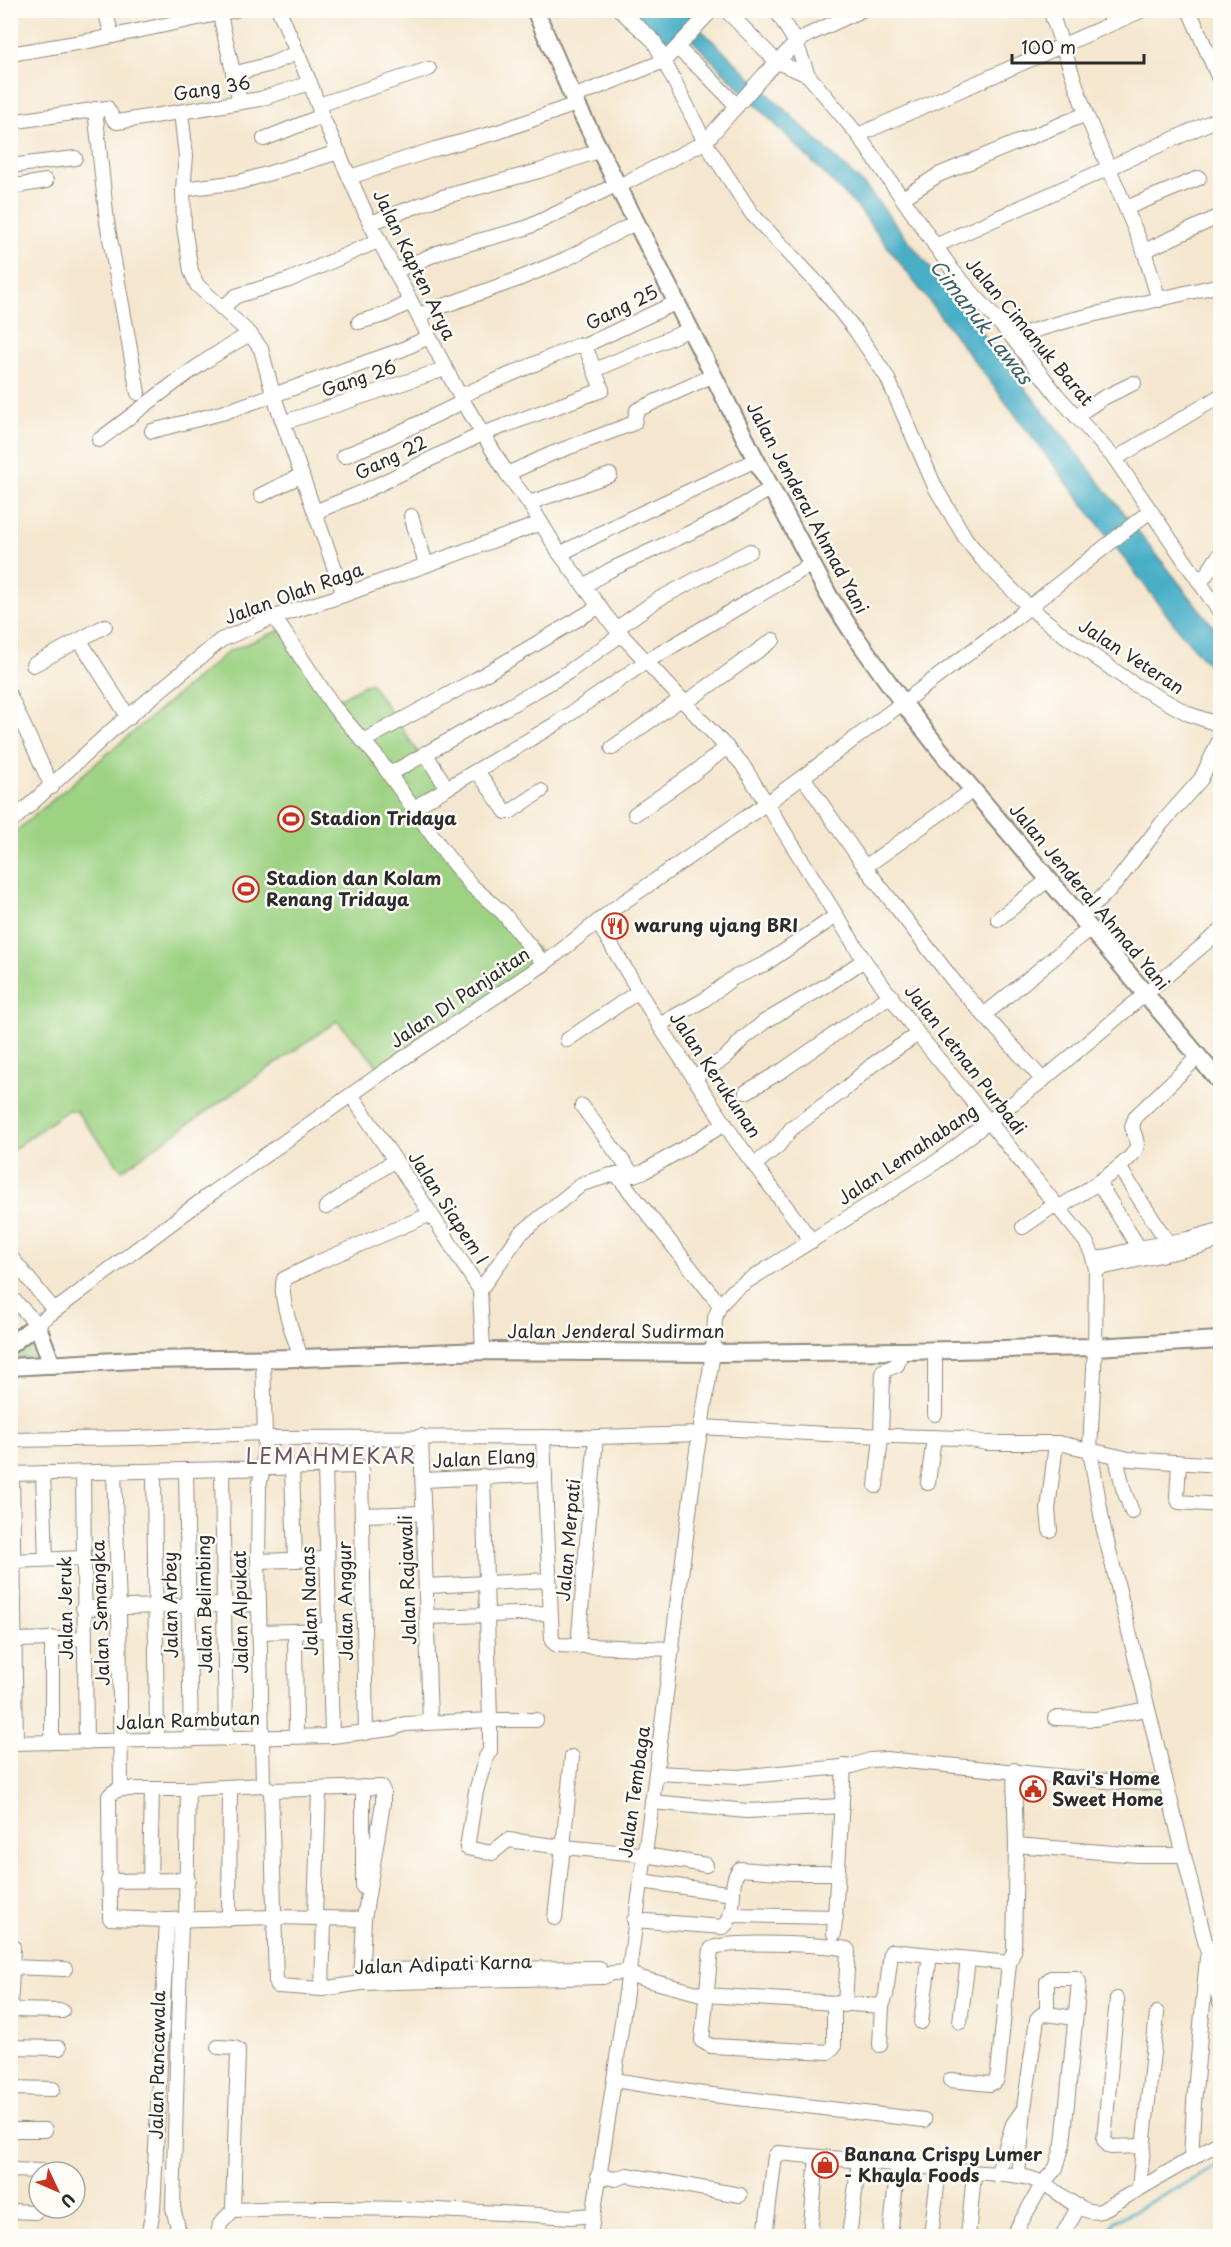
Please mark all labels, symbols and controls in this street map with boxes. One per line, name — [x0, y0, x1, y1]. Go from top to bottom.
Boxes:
scale bar — [1012, 27, 1144, 65]
text: 100 m — [1021, 33, 1076, 60]
street label: Gang 36 — [171, 68, 252, 107]
street label: Jalan Kapten Arya — [367, 184, 464, 345]
street label: Jalan Cimanuk Barat — [960, 251, 1100, 411]
water label: Cimanuk Lawas — [923, 252, 1041, 392]
street label: Gang 25 — [581, 277, 662, 336]
street label: Gang 26 — [318, 352, 399, 403]
street label: Jalan Jenderal Ahmad Yani — [741, 396, 876, 618]
street label: Gang 22 — [350, 428, 431, 486]
street label: Jalan Olah Raga — [220, 555, 367, 630]
street label: Jalan Veteran — [1074, 611, 1190, 700]
street label: Jalan Jenderal Ahmad Yani — [1004, 797, 1177, 995]
sports icon: Stadion Tridaya — [276, 804, 306, 834]
place label: Stadion Tridaya — [310, 804, 457, 831]
place label: Stadion dan Kolam Renang Tridaya — [266, 864, 441, 912]
sports icon: Stadion dan Kolam Renang Tridaya — [231, 874, 261, 904]
restaurant icon: warung ujang BRI — [600, 911, 630, 941]
place label: warung ujang BRI — [634, 911, 798, 938]
street label: Jalan DI Panjaitan — [384, 940, 535, 1054]
street label: Jalan Letnan Purbadi — [899, 978, 1034, 1140]
street label: Jalan Kerukunan — [664, 1005, 769, 1143]
street label: Jalan Lemahabang — [832, 1097, 983, 1211]
street label: Jalan Siapem I — [402, 1145, 496, 1269]
street label: Jalan Jenderal Sudirman — [507, 1317, 725, 1344]
district label: LEMAHMEKAR — [245, 1439, 417, 1471]
street label: Jalan Elang — [432, 1441, 536, 1474]
street label: Jalan Merpati — [549, 1477, 586, 1602]
street label: Jalan Rajawali — [391, 1515, 422, 1646]
street label: Jalan Belimbing — [189, 1534, 218, 1674]
street label: Jalan Semangka — [83, 1539, 116, 1686]
street label: Jalan Anggur — [330, 1540, 359, 1661]
street label: Jalan Nanas — [293, 1546, 324, 1656]
street label: Jalan Alpukat — [225, 1550, 254, 1674]
street label: Jalan Arbey — [155, 1551, 184, 1659]
street label: Jalan Jeruk — [50, 1556, 79, 1660]
street label: Jalan Rambutan — [115, 1703, 260, 1736]
street label: Jalan Tembaga — [611, 1724, 656, 1859]
place label: Ravi's Home Sweet Home — [1052, 1764, 1164, 1812]
public building icon: Ravi's Home Sweet Home — [1018, 1774, 1048, 1804]
street label: Jalan Adipati Karna — [354, 1947, 533, 1980]
street label: Jalan Pancawala — [142, 1990, 171, 2140]
place label: Banana Crispy Lumer - Khayla Foods — [844, 2140, 1043, 2188]
shop icon: Banana Crispy Lumer - Khayla Foods — [810, 2150, 840, 2180]
north arrow — [27, 2160, 87, 2220]
text: U — [56, 2188, 81, 2214]

